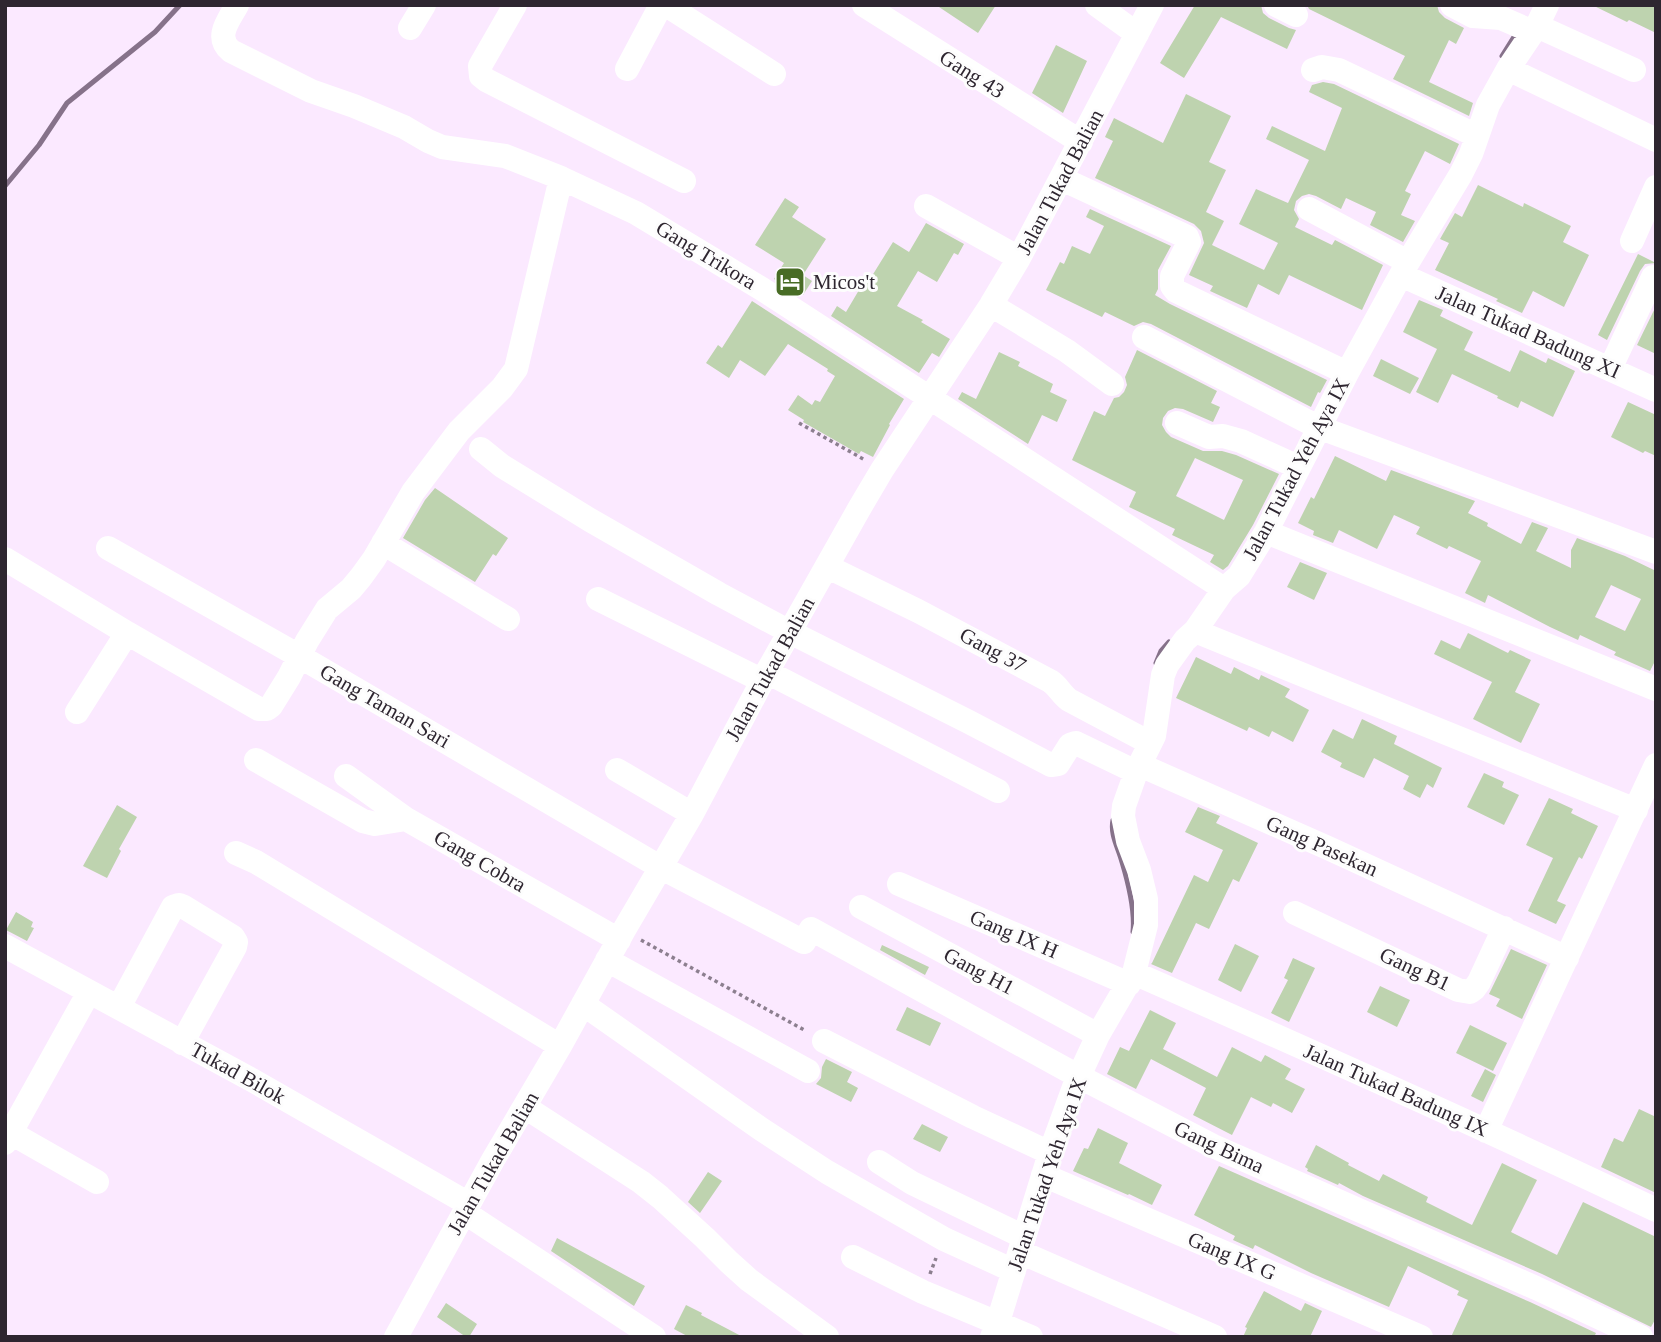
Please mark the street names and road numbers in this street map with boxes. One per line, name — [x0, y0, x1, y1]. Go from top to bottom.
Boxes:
street label: Gang 43 — [935, 45, 1009, 103]
street label: Jalan Tukad Balian — [1012, 105, 1109, 259]
street label: Gang Trikora — [652, 216, 761, 295]
street label: Jalan Tukad Badung XI — [1432, 281, 1624, 383]
street label: Jalan Tukad Yeh Aya IX — [1238, 374, 1354, 564]
street label: Jalan Tukad Balian — [720, 592, 820, 745]
street label: Gang 37 — [956, 623, 1030, 677]
street label: Gang Taman Sari — [316, 659, 454, 753]
street label: Gang Pasekan — [1263, 811, 1382, 881]
street label: Gang Cobra — [430, 825, 531, 897]
street label: Gang IX H — [966, 905, 1062, 963]
street label: Gang H1 — [940, 942, 1018, 1000]
street label: Gang B1 — [1376, 942, 1454, 996]
street label: Tukad Bilok — [186, 1037, 290, 1109]
street label: Jalan Tukad Badung IX — [1300, 1039, 1492, 1141]
street label: Jalan Tukad Yeh Aya IX — [1003, 1074, 1091, 1274]
street label: Jalan Tukad Balian — [442, 1087, 544, 1239]
street label: Gang Bima — [1170, 1116, 1268, 1178]
street label: Gang IX G — [1184, 1227, 1280, 1285]

